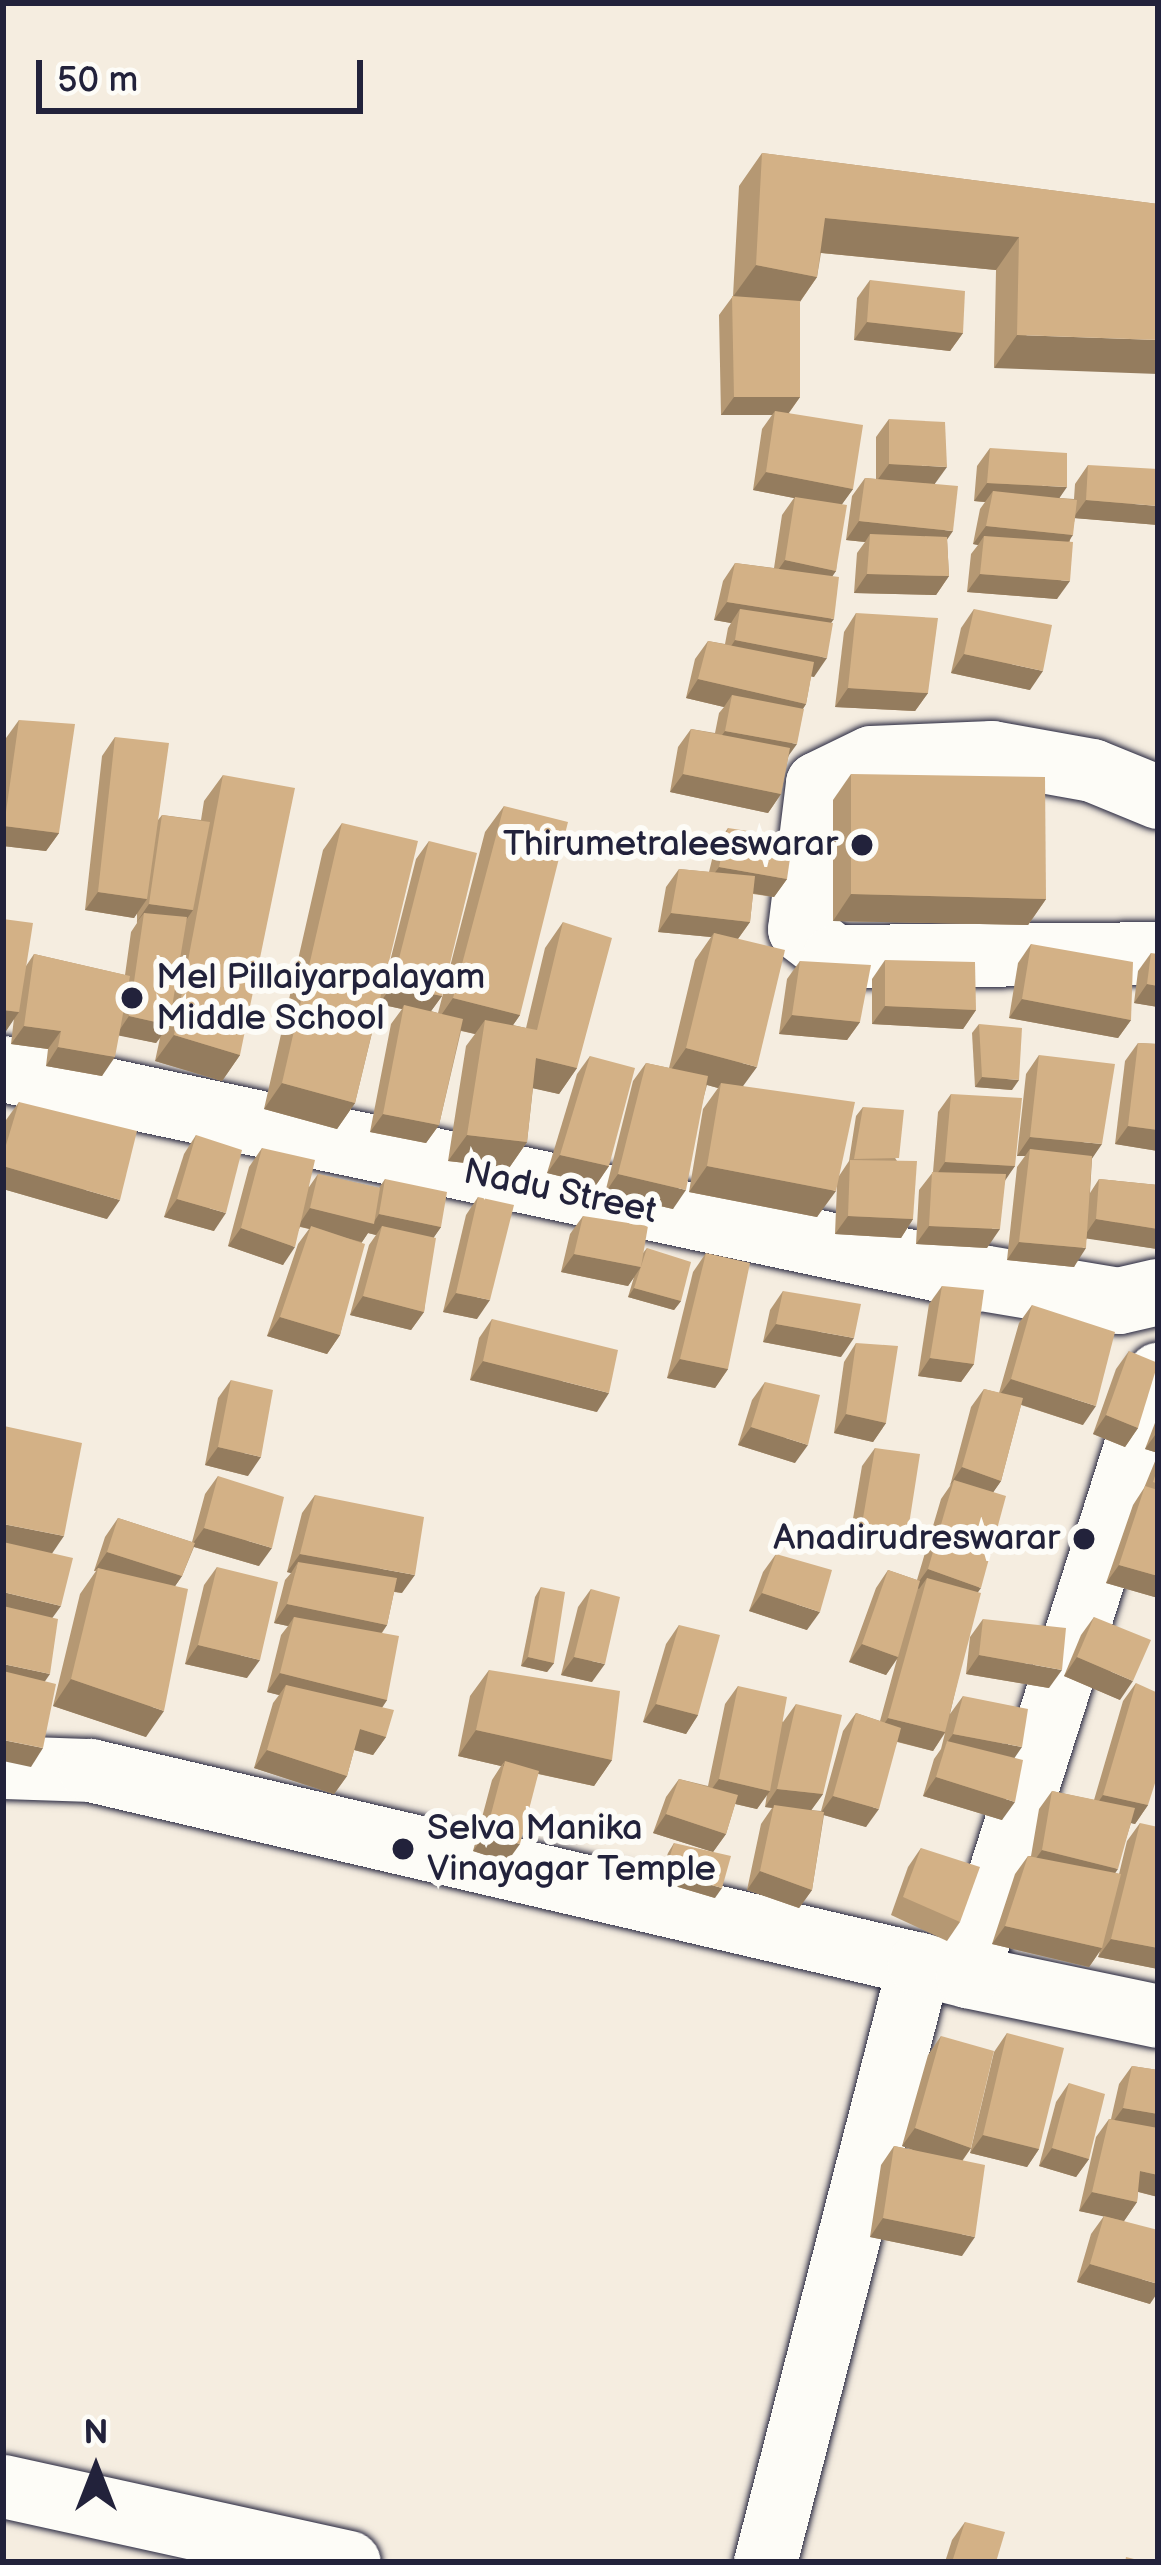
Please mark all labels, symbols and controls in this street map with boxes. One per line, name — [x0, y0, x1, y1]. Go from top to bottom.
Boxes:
scale bar — [42, 36, 369, 110]
text: 50 m — [57, 59, 138, 102]
place label: Thirumetraleeswarar — [503, 823, 838, 867]
marker: Thirumetraleeswarar — [849, 832, 875, 858]
place label: Mel Pillaiyarpalayam Middle School — [156, 955, 485, 1040]
marker: Mel Pillaiyarpalayam Middle School — [119, 985, 145, 1011]
street label: Nadu Street — [459, 1150, 661, 1234]
place label: Anadirudreswarar — [773, 1517, 1060, 1561]
marker: Anadirudreswarar — [1071, 1526, 1097, 1552]
place label: Selva Manika Vinayagar Temple — [427, 1806, 717, 1891]
marker: Selva Manika Vinayagar Temple — [390, 1836, 416, 1862]
north arrow — [36, 2409, 156, 2529]
text: N — [84, 2413, 108, 2453]

